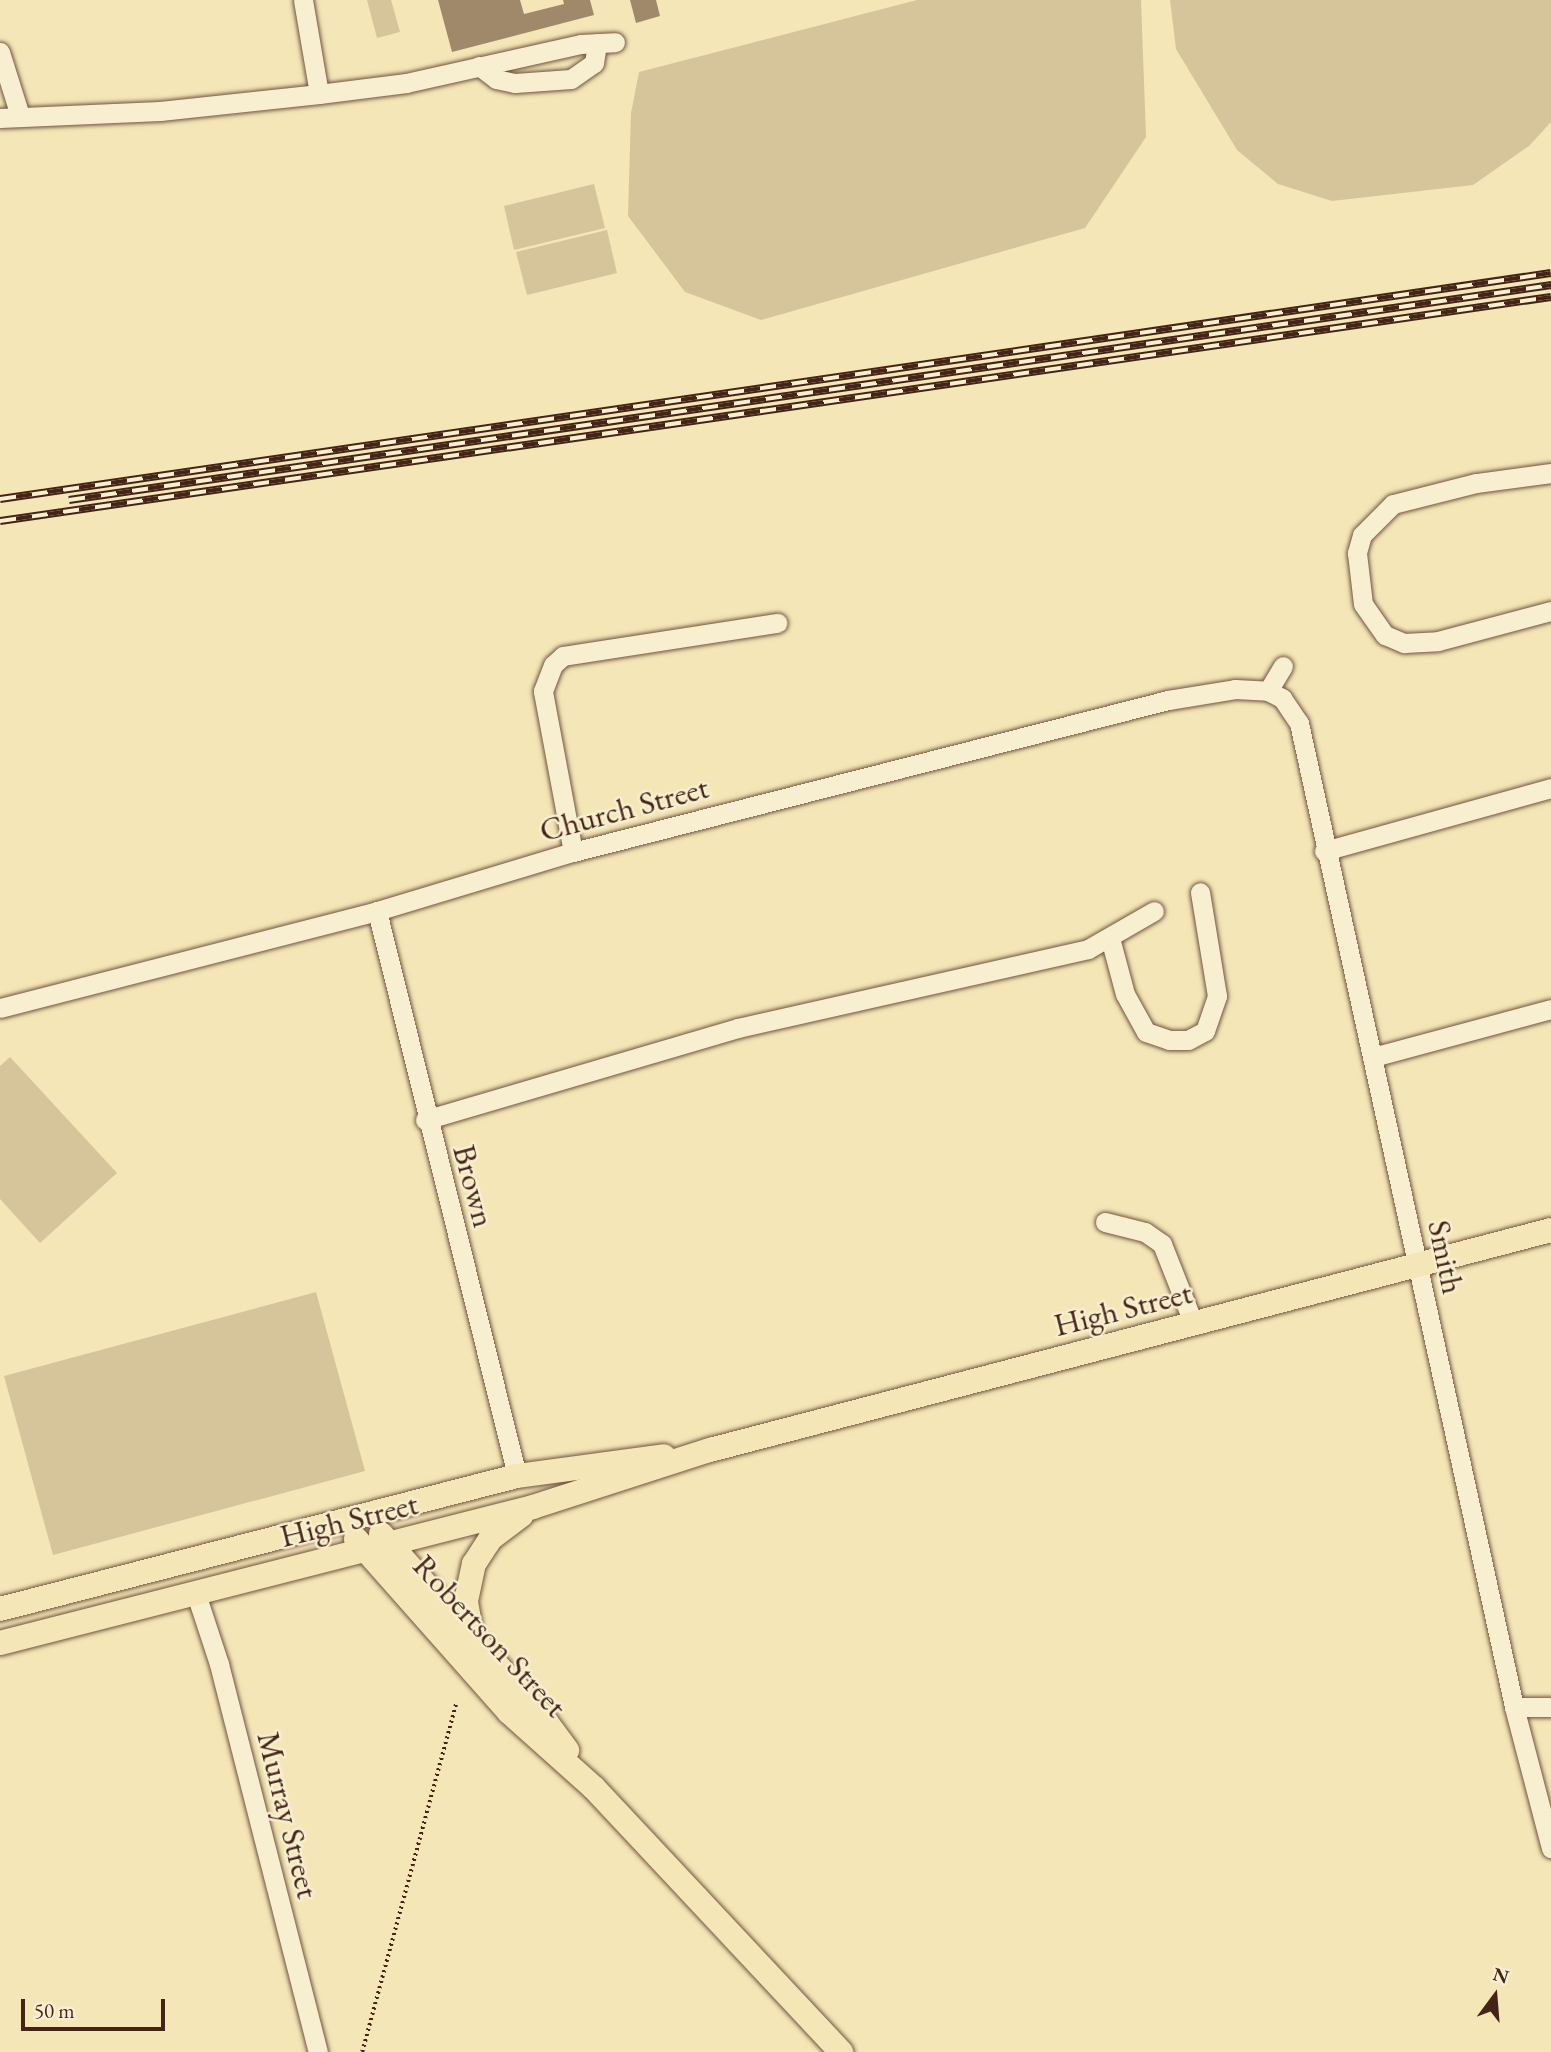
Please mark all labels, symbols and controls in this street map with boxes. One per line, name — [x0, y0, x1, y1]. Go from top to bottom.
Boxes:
street label: Church Street — [535, 768, 713, 850]
street label: Brown — [445, 1141, 503, 1231]
street label: Smith — [1420, 1217, 1472, 1297]
street label: High Street — [1050, 1273, 1196, 1345]
street label: High Street — [276, 1484, 422, 1556]
street label: Robertson Street — [405, 1547, 575, 1725]
street label: Murray Street — [249, 1728, 327, 1902]
north arrow — [1460, 1961, 1530, 2031]
text: N — [1490, 1961, 1512, 1989]
scale bar — [24, 1986, 168, 2030]
text: 50 m — [34, 1997, 75, 2024]

